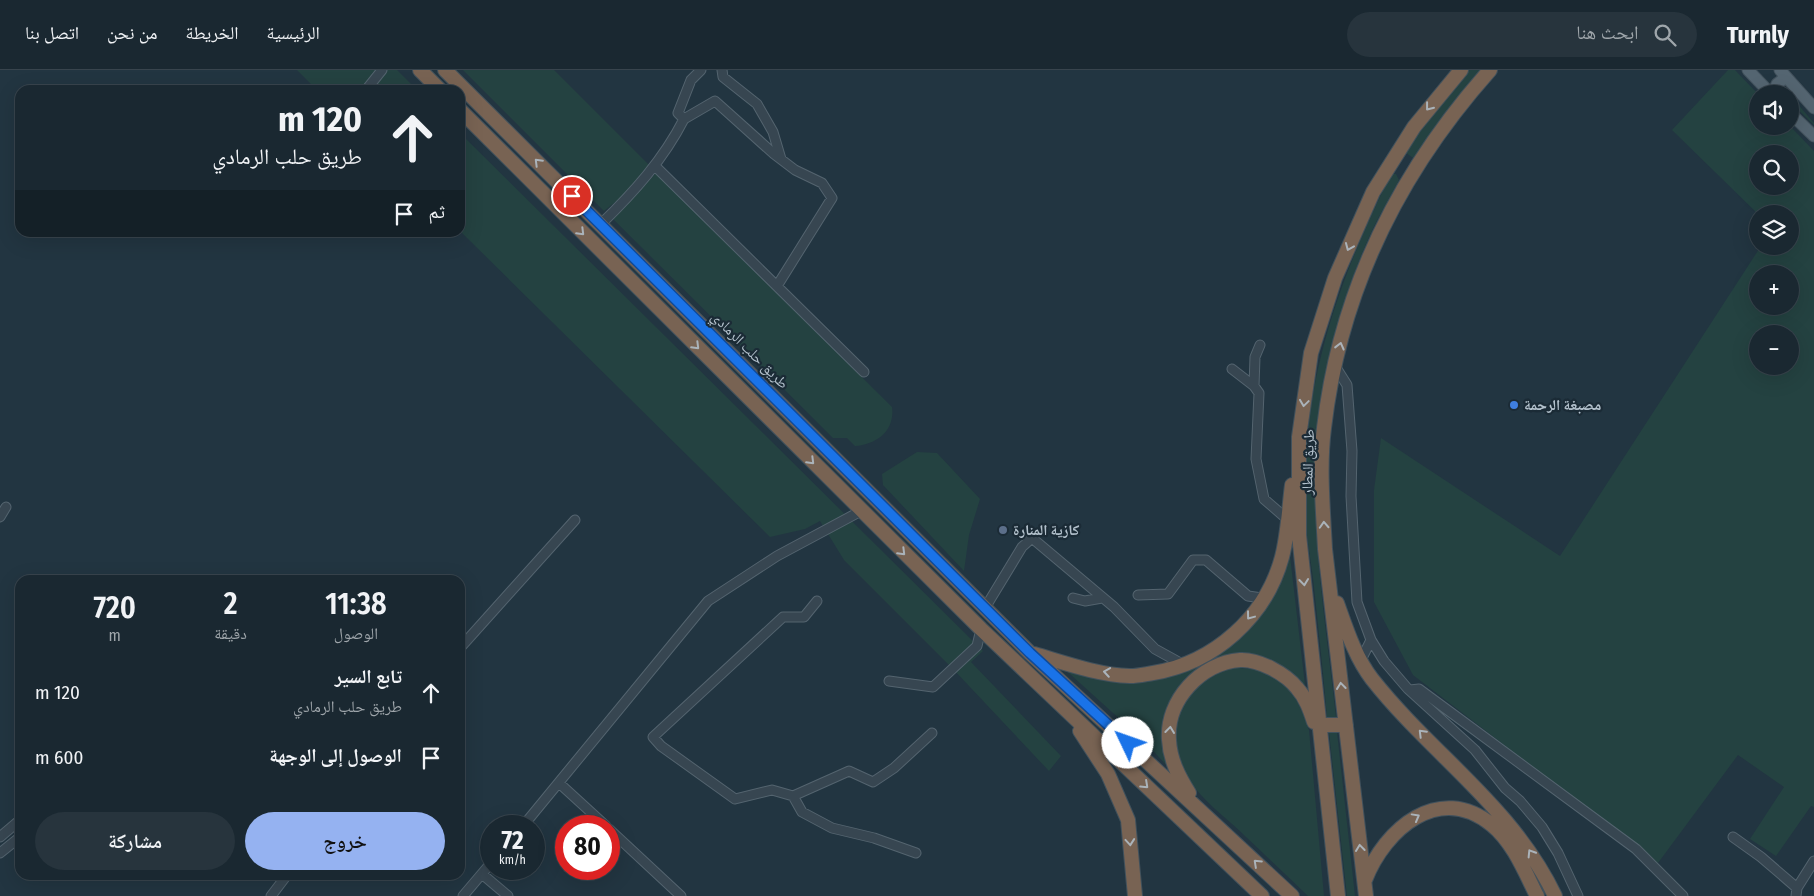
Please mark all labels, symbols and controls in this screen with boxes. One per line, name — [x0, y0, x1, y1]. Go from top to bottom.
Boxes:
search box — [1347, 12, 1697, 57]
text: ابحث هنا — [1576, 21, 1639, 44]
icon: search — [1651, 21, 1679, 49]
text: Turnly — [1727, 21, 1789, 49]
text: اتصل بنا — [25, 22, 79, 44]
text: من نحن — [107, 22, 158, 44]
text: الخريطة — [186, 22, 239, 44]
text: الرئيسية — [267, 22, 320, 44]
map controls — [1749, 85, 1799, 375]
button: sound — [1749, 85, 1799, 135]
text: 120 m — [278, 98, 362, 140]
one-way arrow — [1427, 101, 1435, 110]
icon: ahead — [380, 105, 445, 170]
text: طريق حلب الرمادي — [212, 143, 362, 170]
button: search — [1749, 145, 1799, 195]
one-way arrow — [534, 158, 543, 167]
pin — [551, 175, 593, 217]
icon: arrive — [558, 182, 586, 210]
icon: arrive — [390, 200, 418, 228]
text: ثم — [428, 200, 445, 223]
button: layers — [1749, 205, 1799, 255]
one-way arrow — [575, 226, 584, 235]
one-way arrow — [1344, 242, 1355, 251]
button: + — [1749, 265, 1799, 315]
street label: طريق حلب الرمادي — [706, 308, 793, 395]
button: − — [1749, 325, 1799, 375]
one-way arrow — [690, 341, 699, 350]
one-way arrow — [1334, 342, 1345, 351]
place label: مصبغة الرحمة — [1524, 396, 1601, 414]
one-way arrow — [1299, 399, 1310, 407]
marker: مصبغة الرحمة — [1508, 399, 1520, 411]
street label: طريق المطار — [1298, 428, 1319, 496]
one-way arrow — [805, 456, 814, 465]
one-way arrow — [1318, 520, 1329, 528]
place label: كازية المنارة — [1013, 521, 1080, 539]
marker: كازية المنارة — [997, 524, 1009, 536]
one-way arrow — [896, 546, 905, 555]
one-way arrow — [1299, 578, 1310, 586]
text: 2 — [224, 586, 237, 622]
text: 11:38 — [325, 586, 387, 622]
text: 720 — [93, 590, 136, 626]
one-way arrow — [1247, 610, 1256, 620]
text: دقيقة — [214, 624, 247, 643]
text: الوصول — [334, 624, 378, 643]
text: m — [108, 626, 121, 645]
text: تابع السير — [335, 665, 402, 688]
one-way arrow — [1103, 668, 1111, 678]
icon: ahead — [417, 679, 445, 707]
text: 120 m — [35, 681, 80, 704]
one-way arrow — [1336, 682, 1347, 690]
text: طريق حلب الرمادي — [293, 697, 402, 716]
position arrow — [1101, 716, 1153, 768]
one-way arrow — [1164, 725, 1175, 733]
one-way arrow — [1419, 730, 1428, 739]
text: الوصول إلى الوجهة — [269, 744, 402, 767]
icon: arrive — [417, 744, 445, 772]
text: 600 m — [35, 746, 83, 769]
one-way arrow — [1140, 779, 1149, 788]
button: مشاركة — [35, 812, 235, 870]
button: خروج — [245, 812, 445, 870]
one-way arrow — [1410, 813, 1419, 823]
speed limit sign: 80 — [555, 815, 620, 880]
text: 72 — [501, 826, 524, 856]
one-way arrow — [1124, 838, 1135, 846]
one-way arrow — [1355, 843, 1366, 851]
one-way arrow — [1528, 850, 1537, 859]
text: km/h — [499, 853, 526, 867]
one-way arrow — [1253, 860, 1262, 869]

